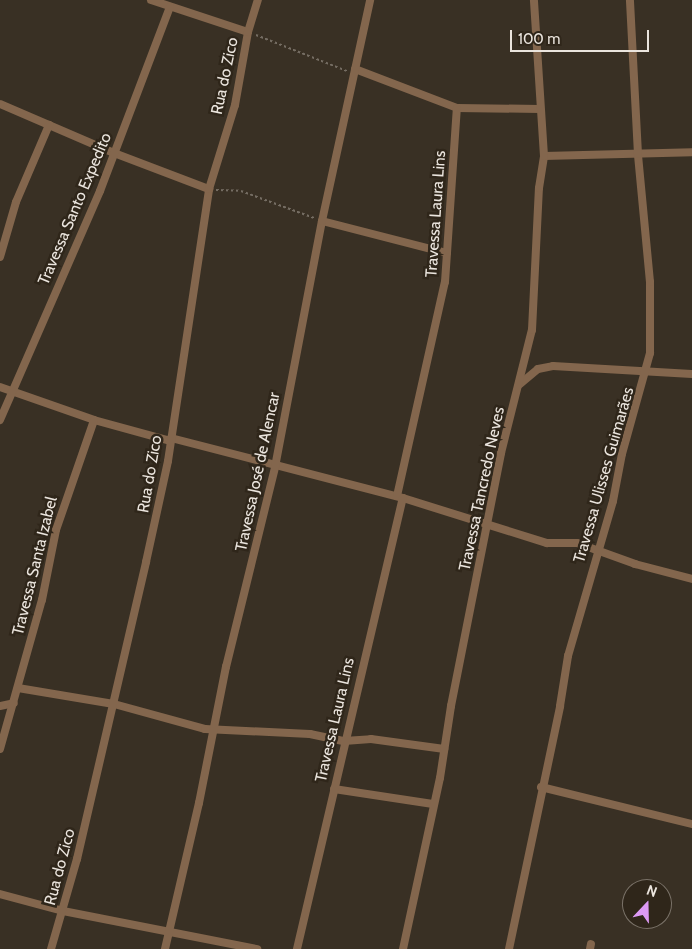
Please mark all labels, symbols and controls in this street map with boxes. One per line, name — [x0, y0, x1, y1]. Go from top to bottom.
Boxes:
scale bar — [512, 20, 651, 52]
text: 100 m — [518, 30, 560, 48]
street label: Rua do Zico — [207, 36, 243, 116]
street label: Travessa Santo Expedito — [34, 130, 116, 288]
street label: Travessa Laura Lins — [422, 150, 450, 278]
street label: Travessa Ulisses Guimarães — [570, 385, 638, 565]
street label: Travessa José de Alencar — [232, 391, 284, 553]
street label: Travessa Tancredo Neves — [455, 405, 509, 573]
street label: Rua do Zico — [134, 434, 166, 514]
street label: Travessa Santa Izabel — [8, 495, 62, 637]
street label: Travessa Laura Lins — [311, 656, 359, 784]
street label: Rua do Zico — [41, 827, 79, 907]
north arrow — [622, 879, 672, 929]
text: N — [644, 881, 660, 901]

